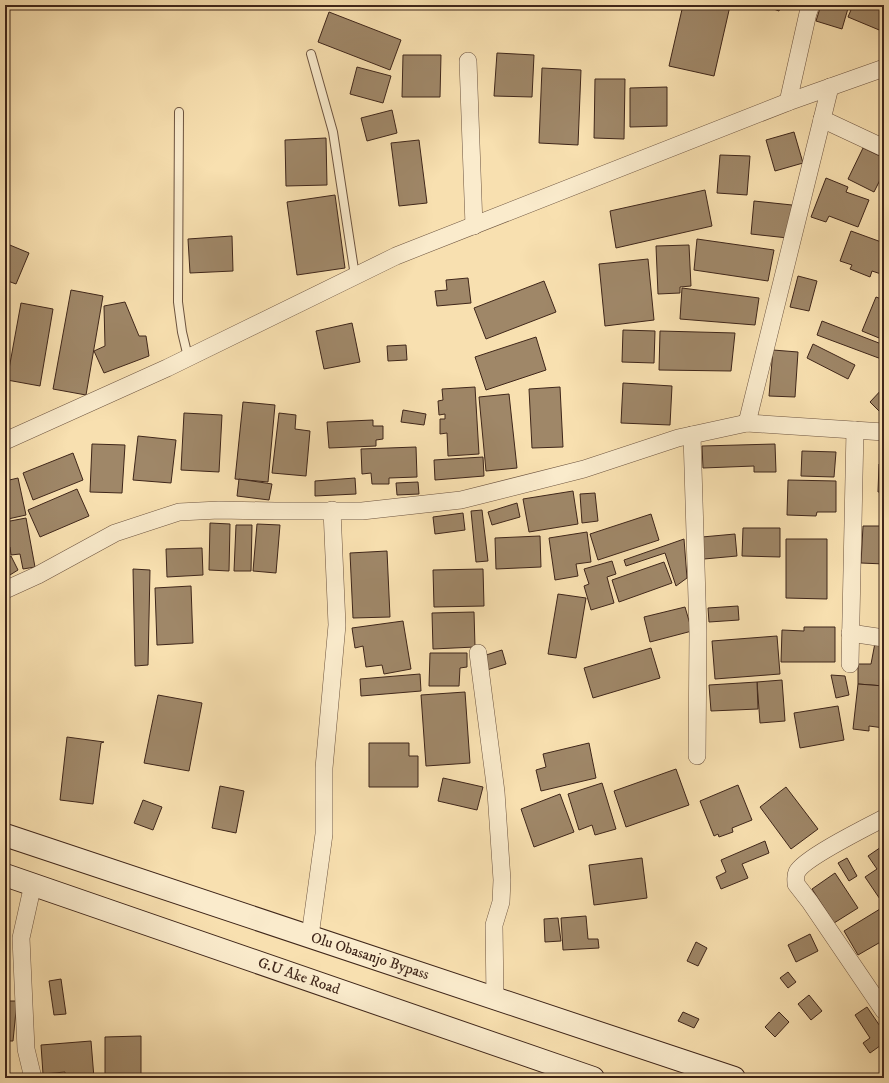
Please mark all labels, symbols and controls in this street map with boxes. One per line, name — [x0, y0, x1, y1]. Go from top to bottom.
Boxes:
street label: Olu Obasanjo Bypass — [308, 928, 432, 984]
street label: G.U Ake Road — [255, 953, 343, 999]

